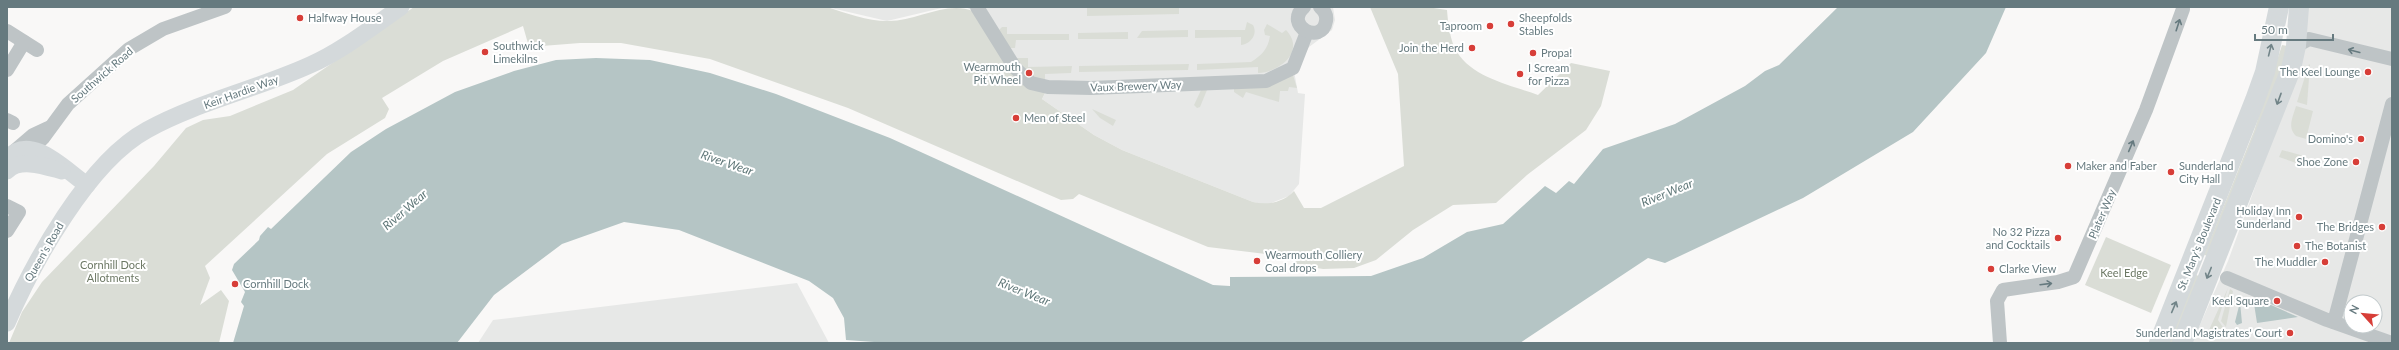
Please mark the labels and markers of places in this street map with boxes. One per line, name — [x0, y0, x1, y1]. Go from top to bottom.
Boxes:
place label: Halfway House — [308, 11, 382, 24]
place label: Sheepfolds Stables — [1519, 11, 1572, 37]
marker: Halfway House — [295, 13, 305, 23]
place label: Taproom — [1440, 19, 1482, 32]
marker: Sheepfolds Stables — [1506, 19, 1516, 29]
marker: Taproom — [1485, 21, 1495, 31]
place label: Southwick Limekilns — [493, 39, 544, 65]
place label: Join the Herd — [1399, 41, 1464, 54]
marker: Join the Herd — [1467, 43, 1477, 53]
place label: Propa! — [1541, 46, 1572, 59]
marker: Southwick Limekilns — [480, 47, 490, 57]
marker: Propa! — [1528, 48, 1538, 58]
place label: Wearmouth Pit Wheel — [963, 60, 1021, 86]
place label: I Scream for Pizza — [1528, 61, 1569, 87]
place label: The Keel Lounge — [2280, 65, 2360, 78]
marker: The Keel Lounge — [2363, 67, 2373, 77]
marker: Wearmouth Pit Wheel — [1024, 68, 1034, 78]
marker: I Scream for Pizza — [1515, 69, 1525, 79]
place label: Men of Steel — [1024, 111, 1085, 124]
marker: Men of Steel — [1011, 113, 1021, 123]
place label: Domino's — [2308, 132, 2353, 145]
marker: Domino's — [2356, 134, 2366, 144]
place label: Shoe Zone — [2297, 155, 2348, 168]
marker: Shoe Zone — [2351, 157, 2361, 167]
place label: Maker and Faber — [2076, 159, 2157, 172]
place label: Sunderland City Hall — [2179, 159, 2233, 185]
marker: Maker and Faber — [2063, 161, 2073, 171]
marker: Sunderland City Hall — [2166, 167, 2176, 177]
place label: Holiday Inn Sunderland — [2236, 204, 2291, 230]
marker: Holiday Inn Sunderland — [2294, 212, 2304, 222]
place label: The Bridges — [2317, 220, 2374, 233]
marker: The Bridges — [2377, 222, 2387, 232]
place label: No 32 Pizza and Cocktails — [1986, 225, 2050, 251]
marker: No 32 Pizza and Cocktails — [2053, 233, 2063, 243]
place label: The Botanist — [2305, 239, 2366, 252]
marker: The Botanist — [2292, 241, 2302, 251]
place label: Wearmouth Colliery Coal drops — [1265, 248, 1362, 274]
place label: The Muddler — [2255, 255, 2317, 268]
marker: Wearmouth Colliery Coal drops — [1252, 256, 1262, 266]
marker: The Muddler — [2320, 257, 2330, 267]
place label: Clarke View — [1999, 262, 2057, 275]
marker: Clarke View — [1986, 264, 1996, 274]
place label: Cornhill Dock — [243, 277, 309, 290]
marker: Cornhill Dock — [230, 279, 240, 289]
place label: Keel Square — [2212, 294, 2269, 307]
marker: Keel Square — [2272, 296, 2282, 306]
place label: Sunderland Magistrates' Court — [2136, 326, 2282, 339]
marker: Sunderland Magistrates' Court — [2285, 328, 2295, 338]

